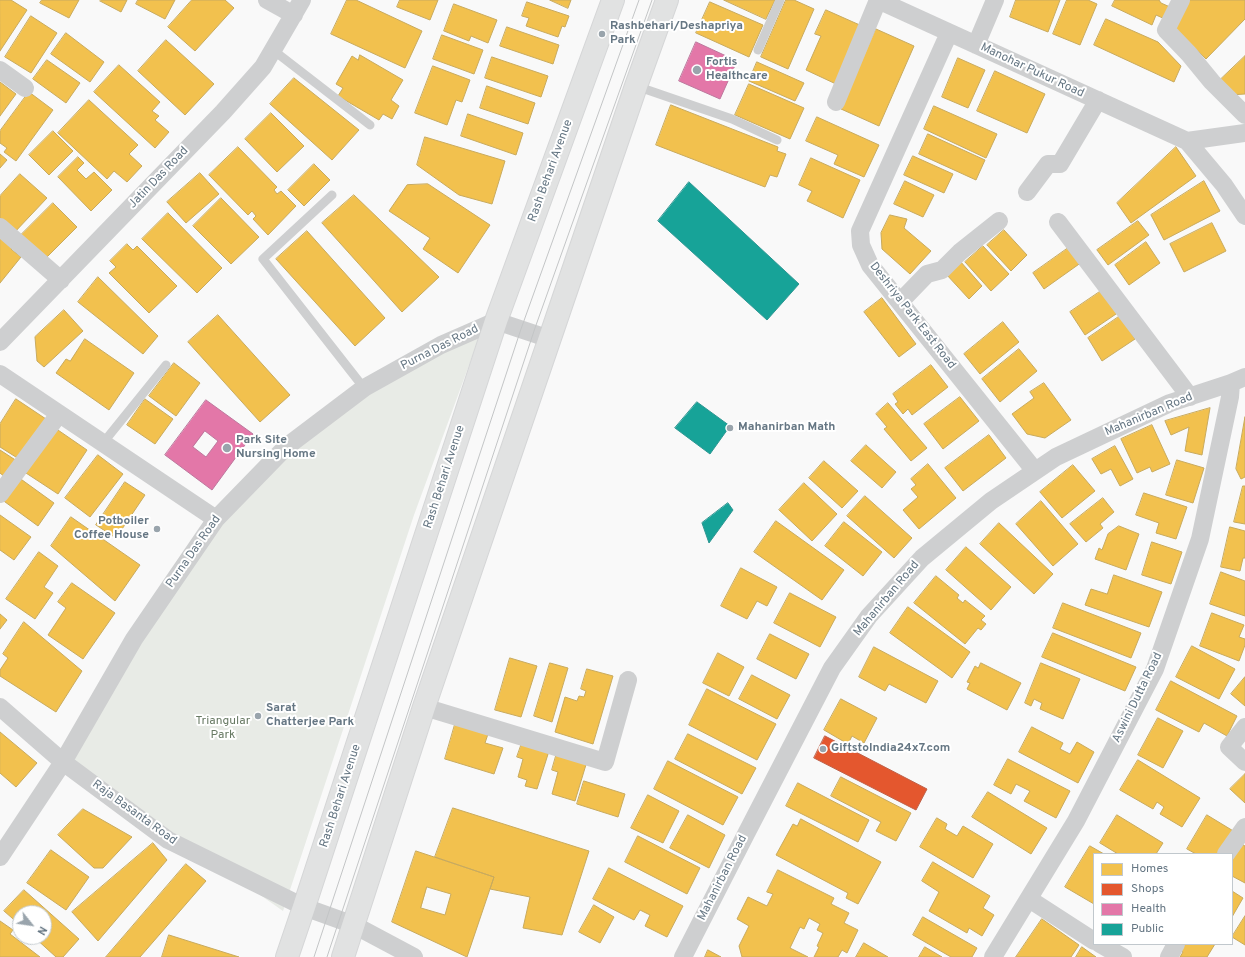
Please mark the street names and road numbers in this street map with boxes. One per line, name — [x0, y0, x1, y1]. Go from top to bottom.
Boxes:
street label: Manohar Pukur Road — [978, 41, 1086, 101]
street label: Rash Behari Avenue — [526, 118, 576, 224]
street label: Jatin Das Road — [126, 144, 192, 212]
street label: Deshriya Park East Road — [866, 260, 958, 372]
street label: Purna Das Road — [399, 322, 481, 374]
street label: Mahanirban Road — [1103, 390, 1195, 440]
street label: Rash Behari Avenue — [422, 424, 468, 530]
street label: Purna Das Road — [164, 513, 224, 591]
street label: Mahanirban Road — [851, 558, 923, 640]
street label: Aswini Dutta Road — [1110, 651, 1166, 745]
street label: Rash Behari Avenue — [318, 743, 364, 849]
street label: Raja Basanta Road — [89, 778, 179, 848]
street label: Mahanirban Road — [695, 833, 751, 923]

